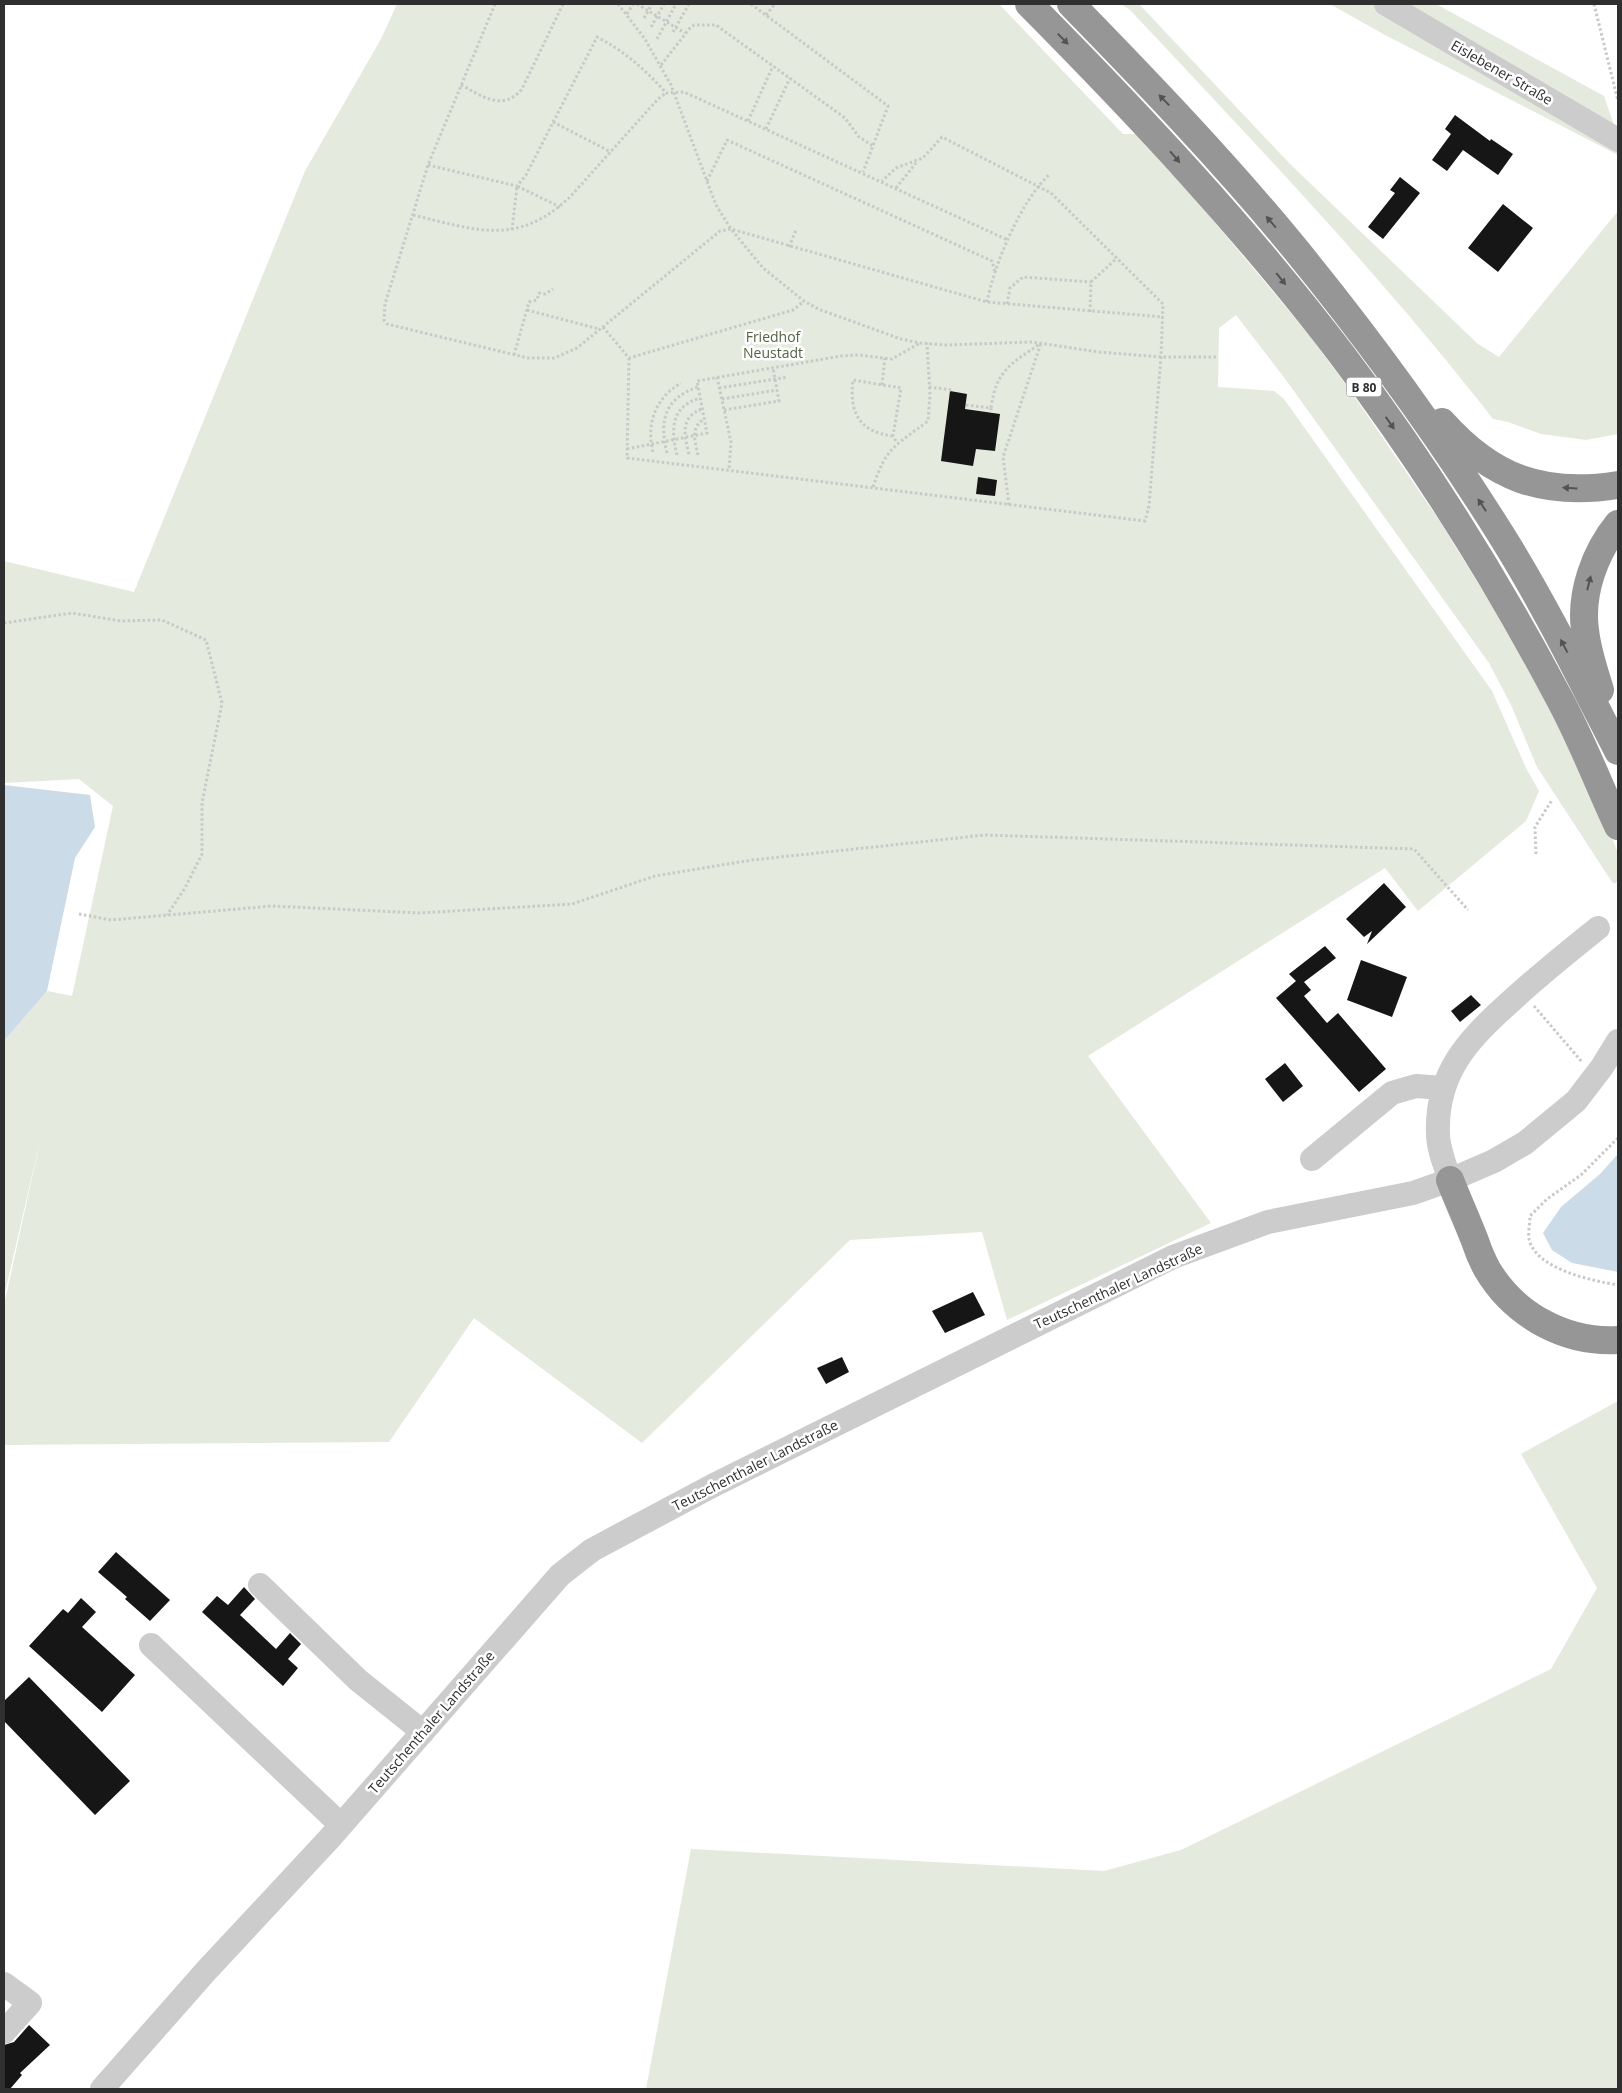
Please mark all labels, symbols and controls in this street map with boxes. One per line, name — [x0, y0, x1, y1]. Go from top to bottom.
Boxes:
one-way arrow — [1057, 32, 1069, 44]
street label: Eislebener Straße — [1448, 35, 1556, 109]
one-way arrow — [1158, 95, 1170, 107]
one-way arrow — [1169, 150, 1181, 162]
one-way arrow — [1266, 215, 1277, 228]
one-way arrow — [1276, 273, 1287, 286]
park label: Friedhof Neustadt — [743, 327, 803, 362]
road number: B 80 — [1346, 378, 1382, 397]
one-way arrow — [1385, 416, 1395, 430]
one-way arrow — [1561, 484, 1577, 492]
one-way arrow — [1477, 499, 1486, 512]
one-way arrow — [1585, 576, 1593, 591]
one-way arrow — [1559, 639, 1568, 652]
street label: Teutschenthaler Landstraße — [1031, 1239, 1205, 1333]
street label: Teutschenthaler Landstraße — [669, 1415, 841, 1515]
street label: Teutschenthaler Landstraße — [364, 1646, 498, 1798]

